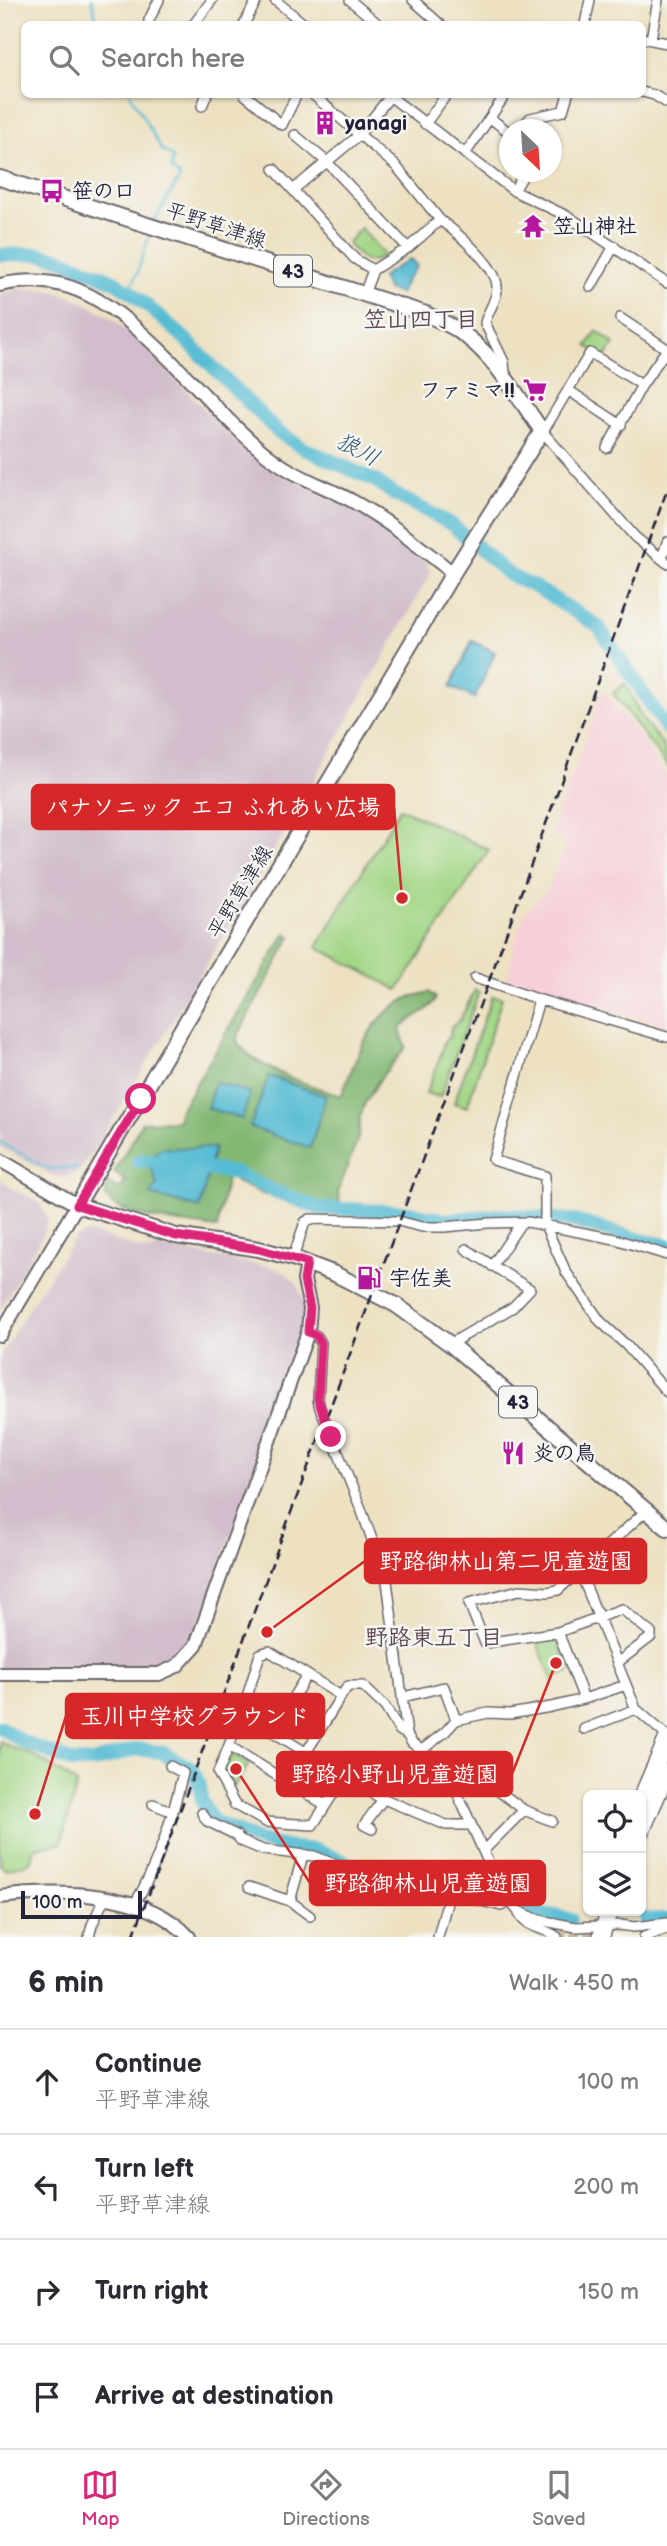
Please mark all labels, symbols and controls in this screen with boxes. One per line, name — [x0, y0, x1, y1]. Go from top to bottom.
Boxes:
search box — [21, 21, 646, 98]
icon: search — [45, 41, 83, 79]
text: Search here — [101, 44, 245, 75]
building icon: yanagi — [311, 109, 339, 137]
place label: yanagi — [345, 111, 407, 136]
north arrow — [499, 119, 562, 182]
bus stop icon: 笹の口 — [38, 177, 66, 205]
place label: 笹の口 — [72, 179, 135, 204]
street label: 平野草津線 — [162, 197, 270, 254]
temple icon: 笠山神社 — [519, 212, 547, 240]
place label: 笠山神社 — [553, 214, 637, 239]
road number: 43 — [274, 256, 312, 286]
district label: 笠山四丁目 — [364, 306, 479, 334]
supermarket icon: ファミマ!! — [521, 376, 549, 404]
place label: ファミマ!! — [420, 378, 515, 403]
water label: 狼川 — [331, 427, 384, 473]
callout: パナソニック エコ ふれあい広場 — [32, 785, 394, 829]
text: パナソニック エコ ふれあい広場 — [46, 794, 380, 822]
street label: 平野草津線 — [203, 841, 278, 944]
route start — [125, 1083, 156, 1114]
fuel station icon: 宇佐美 — [355, 1264, 383, 1292]
place label: 宇佐美 — [389, 1266, 452, 1291]
road number: 43 — [499, 1386, 537, 1418]
route end — [315, 1421, 346, 1452]
restaurant icon: 炎の鳥 — [499, 1439, 527, 1467]
place label: 炎の鳥 — [533, 1441, 596, 1466]
callout: 野路御林山第二児童遊園 — [365, 1539, 646, 1583]
text: 野路御林山第二児童遊園 — [380, 1548, 633, 1576]
district label: 野路東五丁目 — [365, 1624, 503, 1652]
callout: 玉川中学校グラウンド — [66, 1694, 324, 1738]
text: 玉川中学校グラウンド — [80, 1703, 310, 1731]
callout: 野路小野山児童遊園 — [277, 1752, 512, 1796]
text: 野路小野山児童遊園 — [292, 1761, 499, 1789]
map controls — [583, 1790, 646, 1916]
button: locate — [583, 1790, 646, 1853]
button: layers — [583, 1853, 646, 1916]
callout: 野路御林山児童遊園 — [310, 1861, 545, 1905]
text: 野路御林山児童遊園 — [325, 1870, 532, 1898]
scale bar — [21, 1888, 142, 1920]
text: 100 m — [32, 1891, 83, 1914]
text: 6 min — [28, 1965, 104, 2001]
text: Walk · 450 m — [509, 1969, 639, 1997]
text: Continue — [95, 2049, 202, 2080]
icon: ahead — [28, 2063, 66, 2101]
text: 100 m — [578, 2068, 639, 2096]
text: 平野草津線 — [95, 2086, 210, 2114]
text: Turn left — [95, 2154, 194, 2185]
icon: left — [28, 2168, 66, 2206]
text: 200 m — [573, 2173, 639, 2201]
text: 平野草津線 — [95, 2191, 210, 2219]
icon: right — [28, 2273, 66, 2311]
text: Turn right — [95, 2276, 208, 2307]
text: 150 m — [578, 2278, 639, 2306]
icon: arrive — [28, 2378, 66, 2416]
text: Arrive at destination — [95, 2381, 334, 2412]
tab: Map — [81, 2466, 120, 2531]
tab: Directions — [282, 2466, 370, 2531]
tab: Saved — [532, 2466, 586, 2531]

